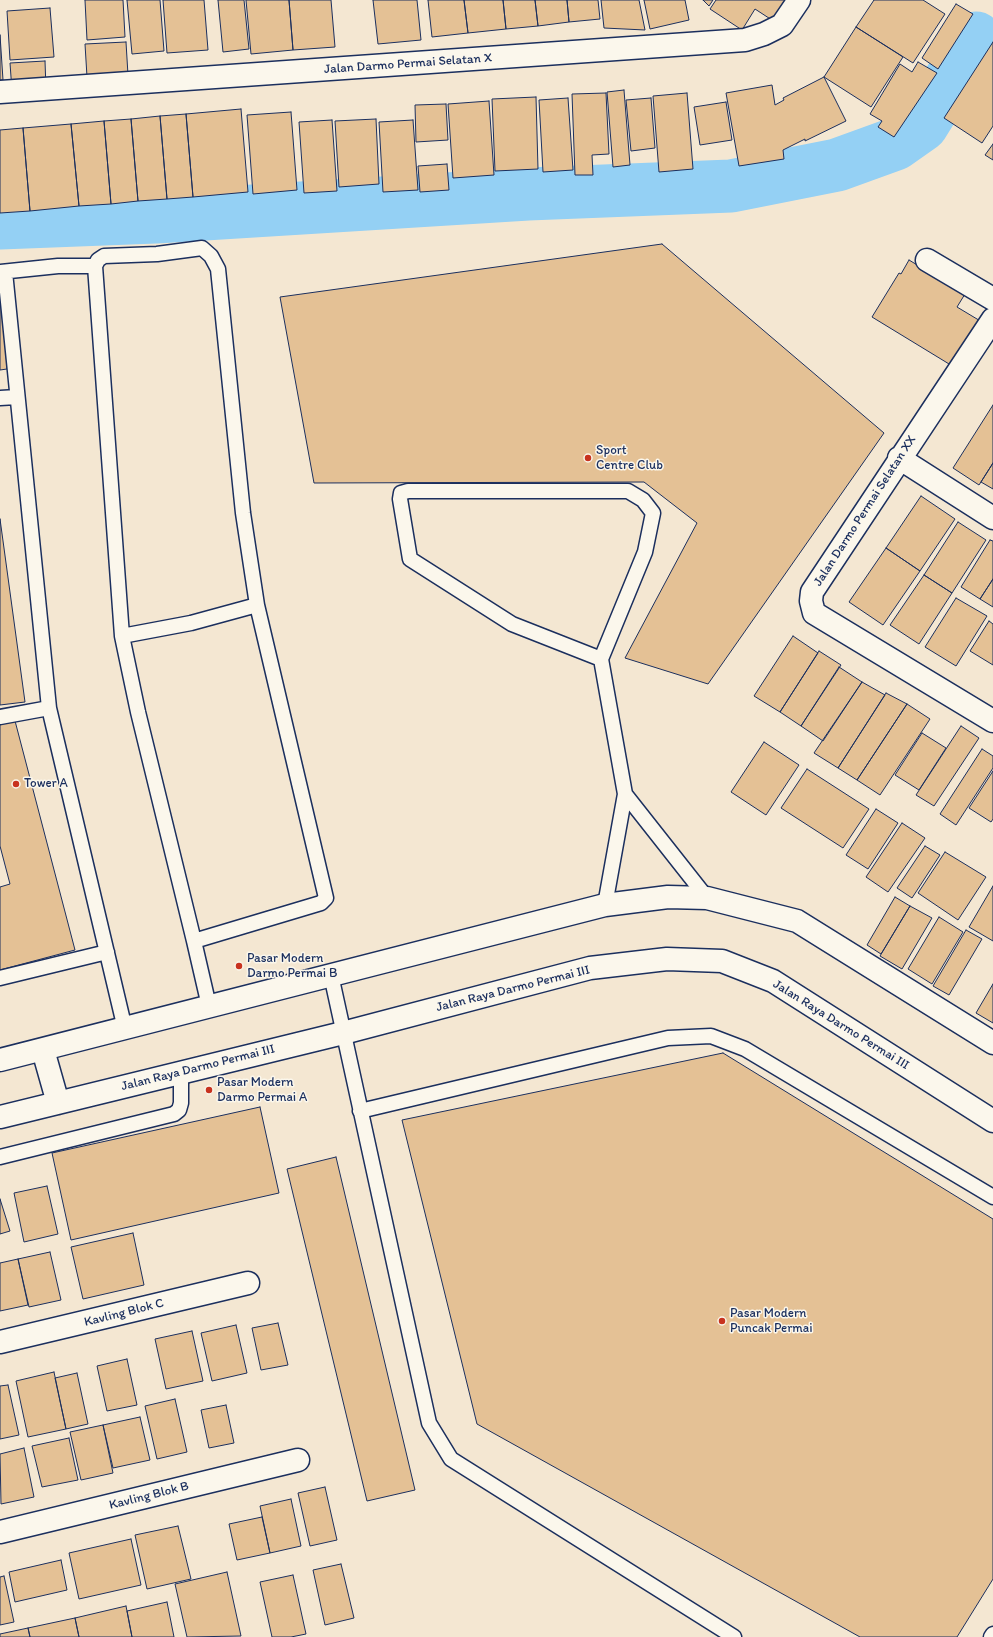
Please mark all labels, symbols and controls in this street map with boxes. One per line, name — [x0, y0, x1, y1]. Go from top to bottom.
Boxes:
street label: Jalan Darmo Permai Selatan X — [323, 50, 493, 78]
street label: Jalan Darmo Permai Selatan XX — [810, 433, 920, 589]
place label: Sport Centre Club — [596, 443, 663, 474]
marker: Sport Centre Club — [583, 453, 593, 463]
place label: Tower A — [24, 776, 68, 792]
marker: Tower A — [11, 779, 21, 789]
place label: Pasar Modern Darmo Permai B — [247, 951, 337, 982]
marker: Pasar Modern Darmo Permai B — [234, 961, 244, 971]
street label: Jalan Raya Darmo Permai III — [435, 962, 591, 1016]
street label: Jalan Raya Darmo Permai III — [770, 977, 912, 1073]
street label: Jalan Raya Darmo Permai III — [120, 1041, 276, 1095]
place label: Pasar Modern Darmo Permai A — [217, 1075, 307, 1106]
marker: Pasar Modern Darmo Permai A — [204, 1085, 214, 1095]
street label: Kavling Blok C — [82, 1296, 166, 1330]
place label: Pasar Modern Puncak Permai — [730, 1306, 812, 1337]
marker: Pasar Modern Puncak Permai — [717, 1316, 727, 1326]
street label: Kavling Blok B — [107, 1479, 191, 1513]

